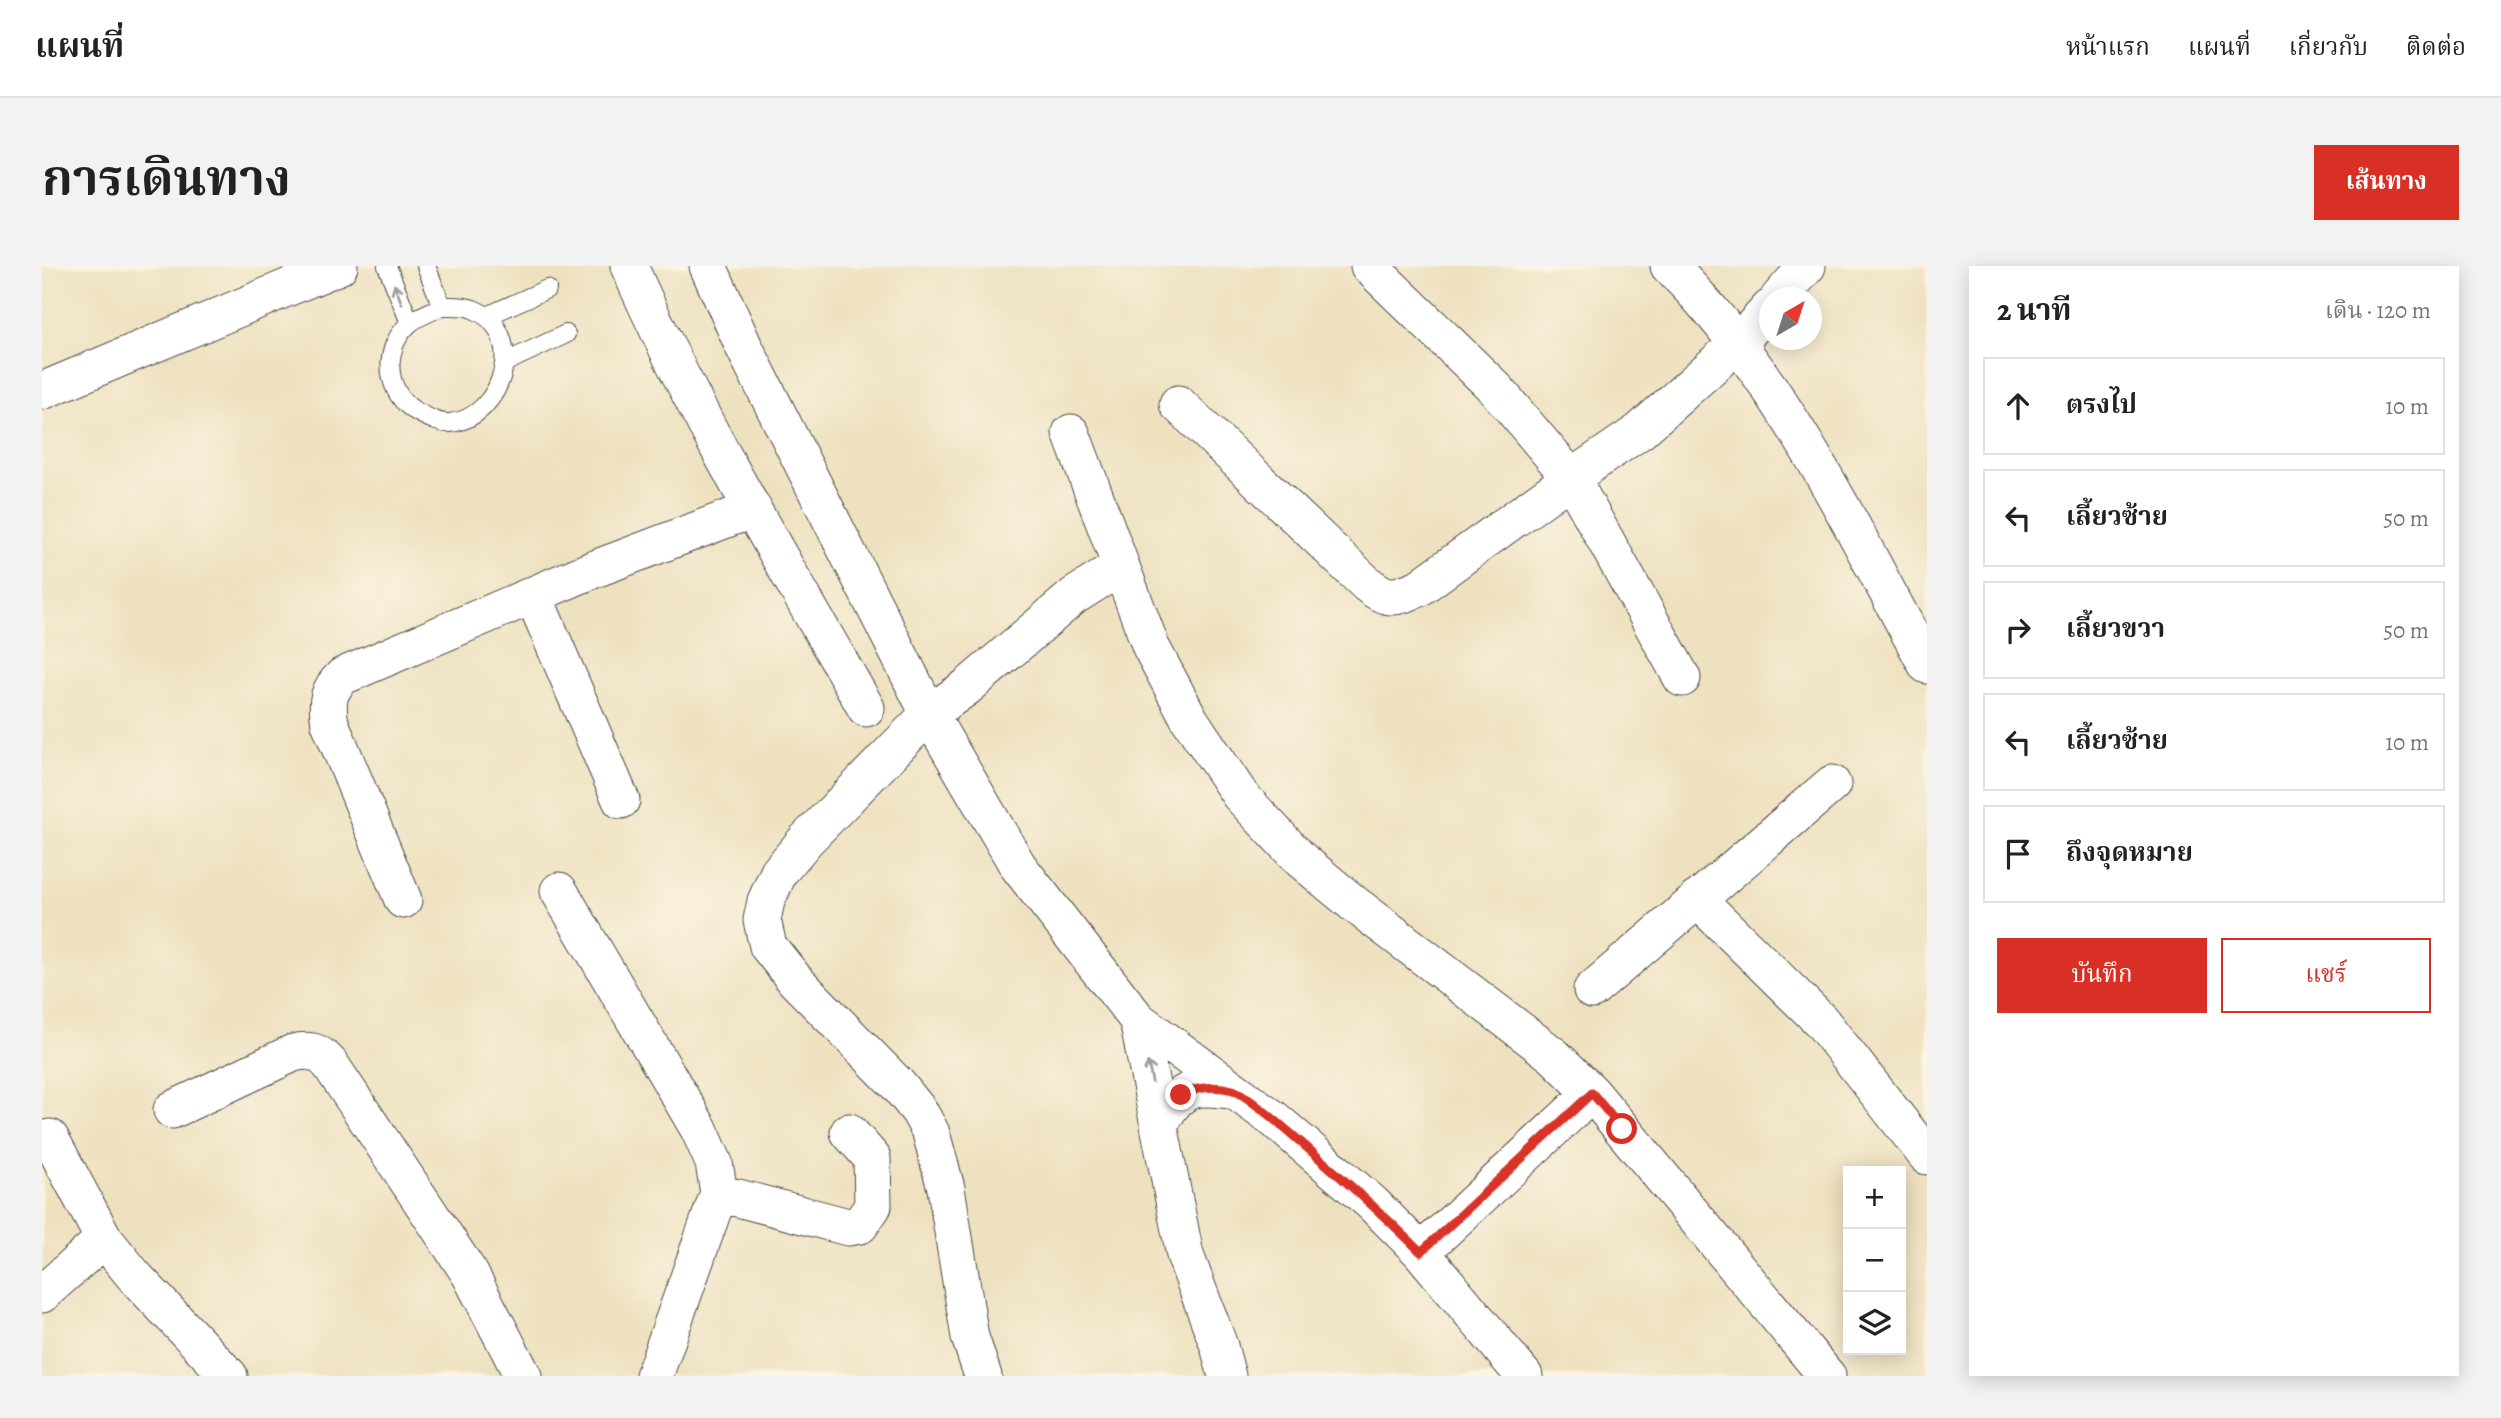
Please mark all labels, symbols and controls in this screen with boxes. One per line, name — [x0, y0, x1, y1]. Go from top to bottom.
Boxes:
text: แผนที่ — [35, 23, 124, 68]
text: หน้าแรก — [2066, 31, 2150, 63]
text: แผนที่ — [2188, 31, 2251, 63]
text: เกี่ยวกับ — [2289, 31, 2368, 63]
text: ติดต่อ — [2406, 31, 2466, 63]
text: การเดินทาง — [42, 145, 291, 212]
button: เส้นทาง — [2314, 145, 2459, 220]
one-way arrow — [391, 284, 404, 306]
north arrow — [1759, 287, 1822, 350]
text: 2 นาที — [1997, 290, 2072, 330]
text: เดิน · 120 m — [2325, 295, 2431, 326]
icon: ahead — [1999, 387, 2037, 425]
text: ตรงไป — [2066, 387, 2137, 422]
text: 10 m — [2385, 391, 2429, 422]
icon: left — [1999, 499, 2037, 537]
text: เลี้ยวซ้าย — [2066, 499, 2168, 534]
text: 50 m — [2383, 503, 2429, 534]
icon: right — [1999, 611, 2037, 649]
text: เลี้ยวขวา — [2066, 611, 2165, 646]
text: 50 m — [2383, 615, 2429, 646]
icon: left — [1999, 723, 2037, 761]
text: เลี้ยวซ้าย — [2066, 723, 2168, 758]
text: 10 m — [2385, 727, 2429, 758]
icon: arrive — [1999, 835, 2037, 873]
text: ถึงจุดหมาย — [2066, 835, 2193, 870]
button: บันทึก — [1997, 938, 2207, 1013]
button: แชร์ — [2221, 938, 2431, 1013]
one-way arrow — [1142, 1061, 1156, 1084]
route end — [1165, 1079, 1196, 1110]
route start — [1606, 1113, 1637, 1144]
map controls — [1843, 1166, 1906, 1355]
button: + — [1843, 1166, 1906, 1229]
button: − — [1843, 1229, 1906, 1292]
button: layers — [1843, 1292, 1906, 1355]

